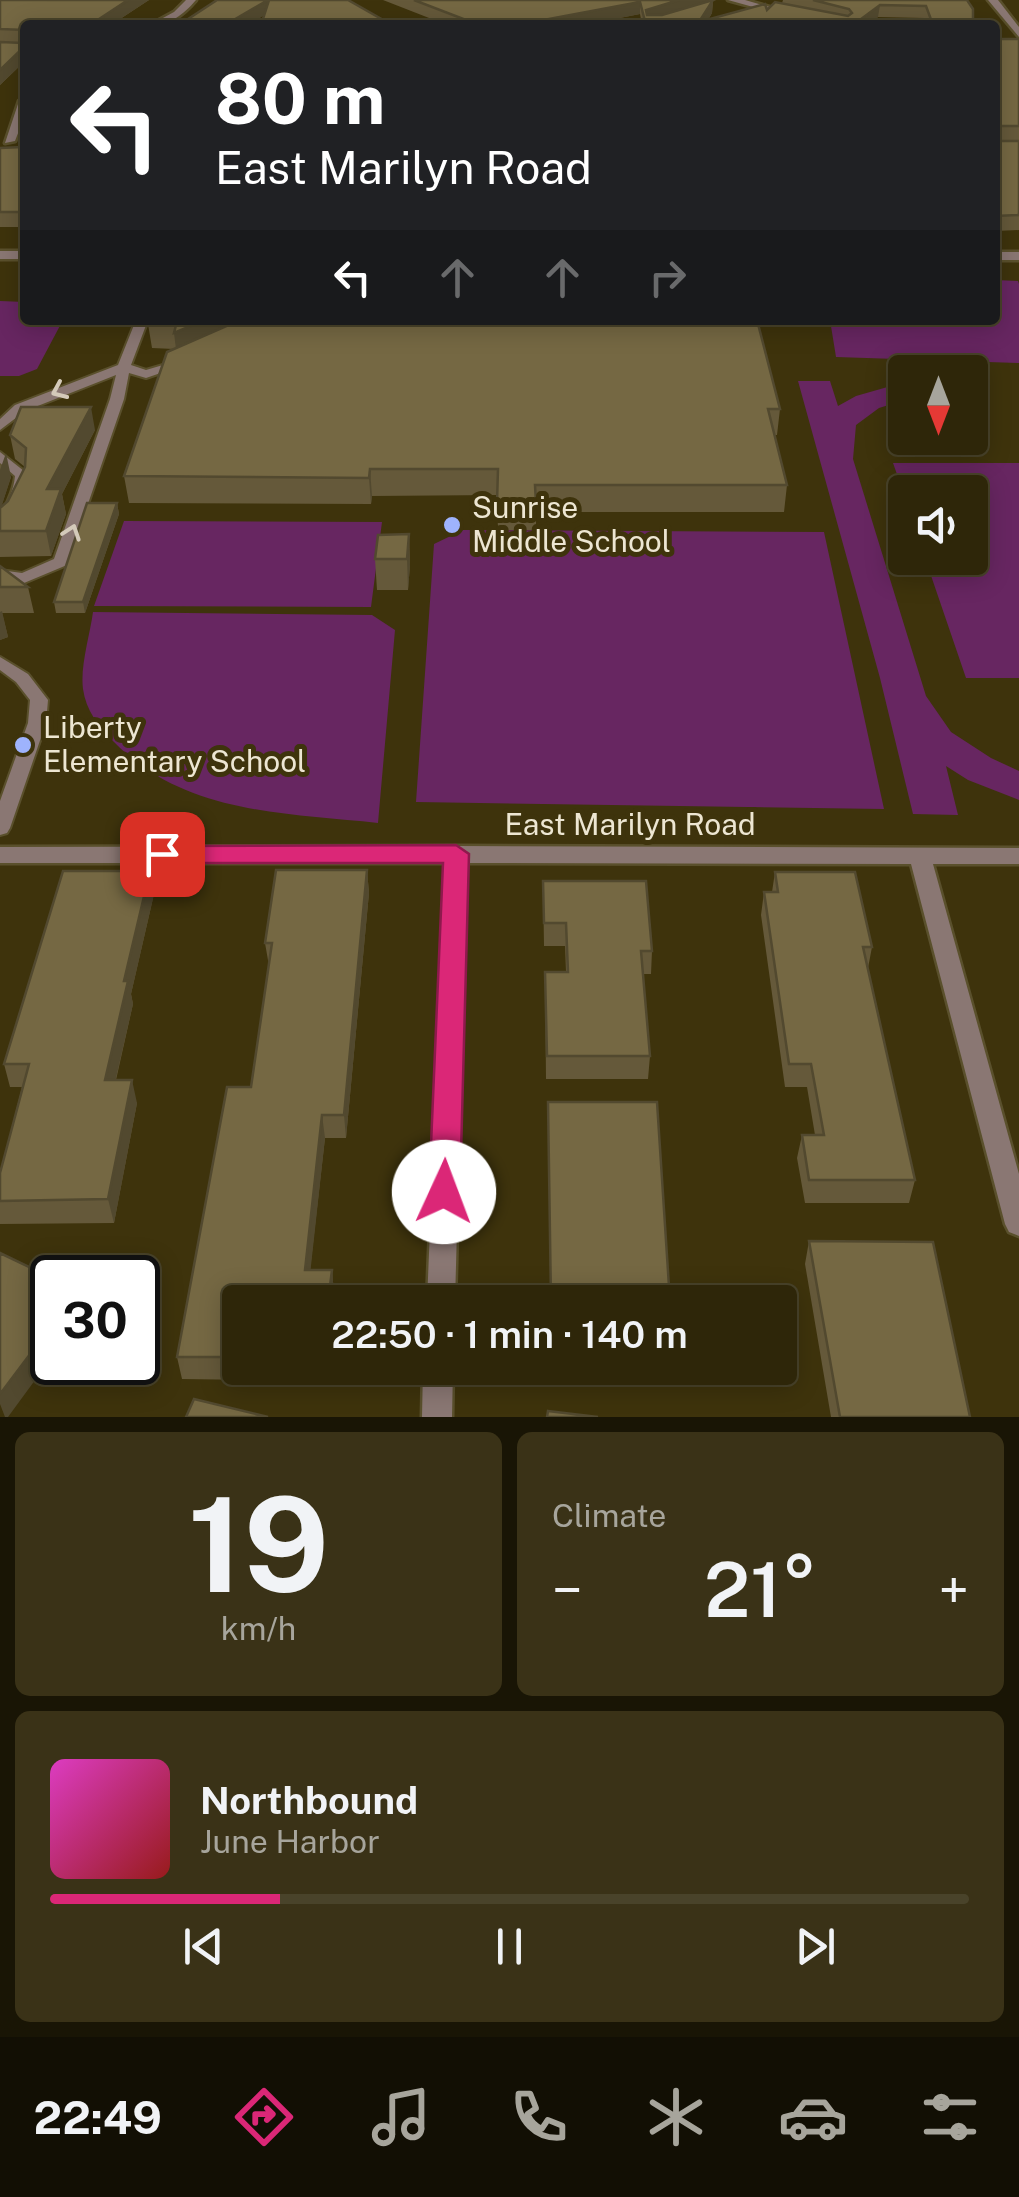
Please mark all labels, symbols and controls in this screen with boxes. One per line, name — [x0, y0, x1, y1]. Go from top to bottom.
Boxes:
text: 80 m — [215, 57, 385, 140]
icon: left — [50, 60, 180, 190]
text: East Marilyn Road — [215, 141, 592, 194]
icon: left — [325, 250, 380, 305]
icon: ahead — [430, 250, 485, 305]
icon: ahead — [535, 250, 590, 305]
icon: right — [640, 250, 695, 305]
north arrow — [888, 355, 988, 455]
map controls — [888, 355, 988, 575]
one-way arrow — [51, 379, 69, 399]
button: sound — [888, 475, 988, 575]
place label: Sunrise Middle School — [472, 489, 671, 559]
marker: Sunrise Middle School — [441, 514, 463, 536]
one-way arrow — [60, 524, 80, 541]
place label: Liberty Elementary School — [43, 709, 306, 779]
marker: Liberty Elementary School — [12, 734, 34, 756]
street label: East Marilyn Road — [504, 806, 756, 842]
pin — [120, 812, 205, 897]
icon: arrive — [135, 827, 190, 882]
position arrow — [392, 1140, 496, 1244]
speed limit sign: 30 — [30, 1255, 160, 1385]
text: 22:50 · 1 min · 140 m — [331, 1312, 688, 1357]
text: 19 — [188, 1469, 329, 1621]
text: Climate — [552, 1497, 666, 1534]
text: 21° — [704, 1546, 817, 1634]
text: − — [552, 1558, 583, 1622]
text: + — [939, 1558, 969, 1622]
text: km/h — [221, 1610, 296, 1647]
text: Northbound — [200, 1778, 418, 1823]
text: June Harbor — [200, 1823, 380, 1860]
icon: previous — [176, 1919, 231, 1974]
icon: pause — [482, 1919, 537, 1974]
icon: next — [788, 1919, 843, 1974]
icon: directions — [229, 2082, 299, 2152]
icon: music — [366, 2082, 436, 2152]
icon: phone — [504, 2082, 574, 2152]
icon: climate — [641, 2082, 711, 2152]
icon: car — [778, 2082, 848, 2152]
icon: filters — [915, 2082, 985, 2152]
text: 22:49 — [34, 2091, 162, 2144]

